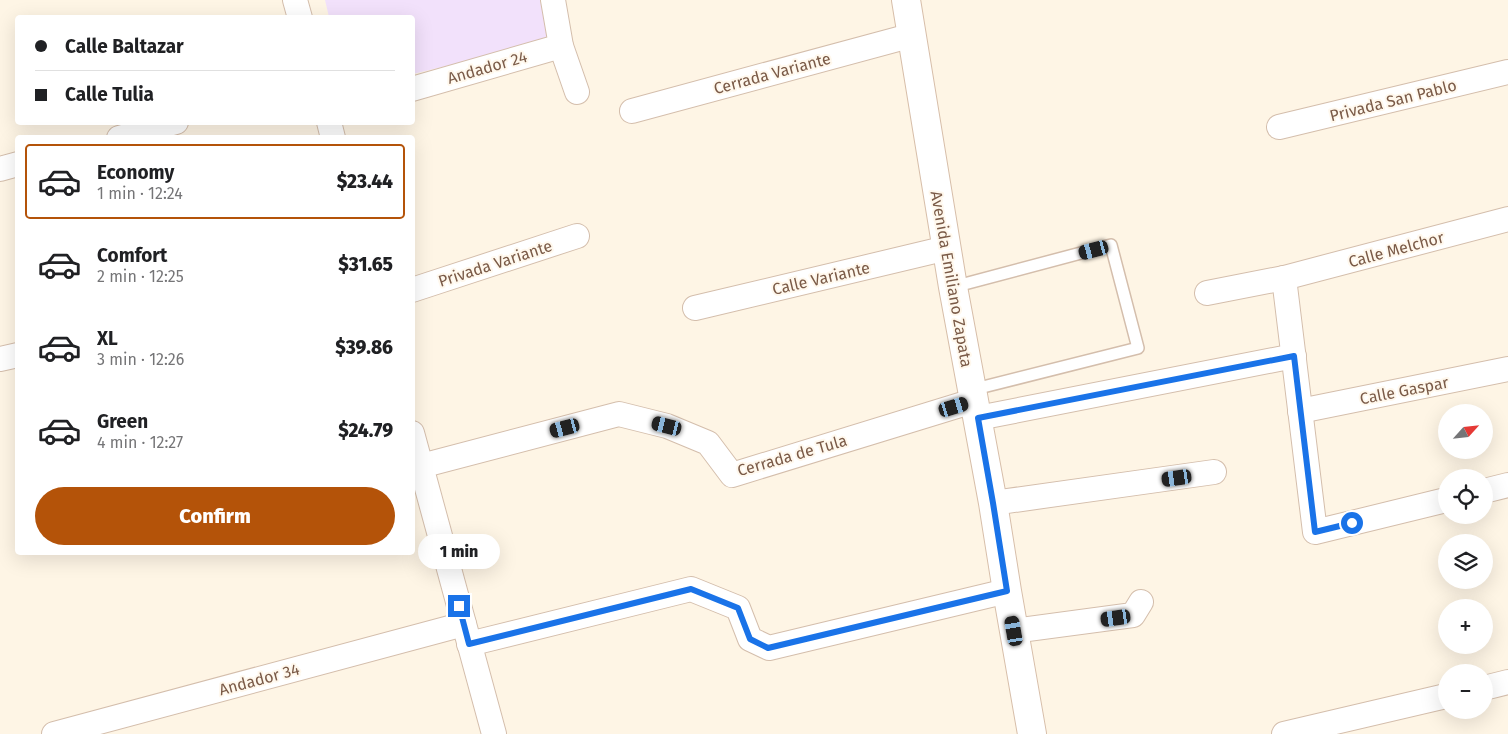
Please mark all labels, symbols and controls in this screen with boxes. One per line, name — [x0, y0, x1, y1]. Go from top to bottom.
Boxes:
text: Calle Baltazar — [65, 35, 184, 58]
street label: Andador 24 — [445, 47, 530, 88]
street label: Cerrada Variante — [712, 49, 833, 98]
street label: Privada San Pablo — [1328, 76, 1459, 125]
text: Calle Tulia — [65, 83, 154, 106]
icon: car — [37, 159, 82, 204]
text: Economy — [97, 161, 174, 184]
text: $23.44 — [337, 170, 393, 193]
text: 1 min · 12:24 — [97, 184, 183, 203]
street label: Avenida Emiliano Zapata — [927, 189, 976, 369]
street label: Calle Melchor — [1346, 227, 1447, 271]
street label: Privada Variante — [436, 236, 554, 291]
car — [1077, 239, 1110, 261]
icon: car — [37, 242, 82, 287]
text: Comfort — [97, 244, 167, 267]
text: $31.65 — [338, 253, 393, 276]
street label: Calle Variante — [770, 258, 872, 299]
text: 2 min · 12:25 — [97, 267, 184, 286]
icon: car — [37, 325, 82, 370]
text: XL — [97, 327, 118, 350]
text: $39.86 — [335, 336, 393, 359]
text: 3 min · 12:26 — [97, 350, 184, 369]
street label: Calle Gaspar — [1358, 372, 1451, 408]
car — [937, 395, 970, 419]
north arrow — [1438, 404, 1492, 459]
map controls — [1438, 404, 1493, 719]
icon: car — [37, 408, 82, 453]
text: Green — [97, 410, 148, 433]
car — [650, 415, 683, 437]
car — [548, 417, 581, 439]
text: $24.79 — [338, 419, 393, 442]
street label: Cerrada de Tula — [735, 431, 849, 480]
text: 4 min · 12:27 — [97, 433, 183, 452]
car — [1161, 468, 1192, 488]
button: locate — [1438, 469, 1493, 524]
button: Confirm — [35, 487, 395, 545]
route start — [1341, 512, 1363, 534]
callout: 1 min — [418, 534, 500, 568]
button: layers — [1438, 534, 1493, 589]
text: 1 min — [440, 542, 478, 561]
route end — [448, 595, 470, 617]
button: + — [1438, 599, 1493, 654]
car — [1100, 608, 1131, 628]
car — [1004, 615, 1023, 647]
street label: Andador 34 — [217, 659, 302, 699]
button: − — [1438, 664, 1493, 719]

